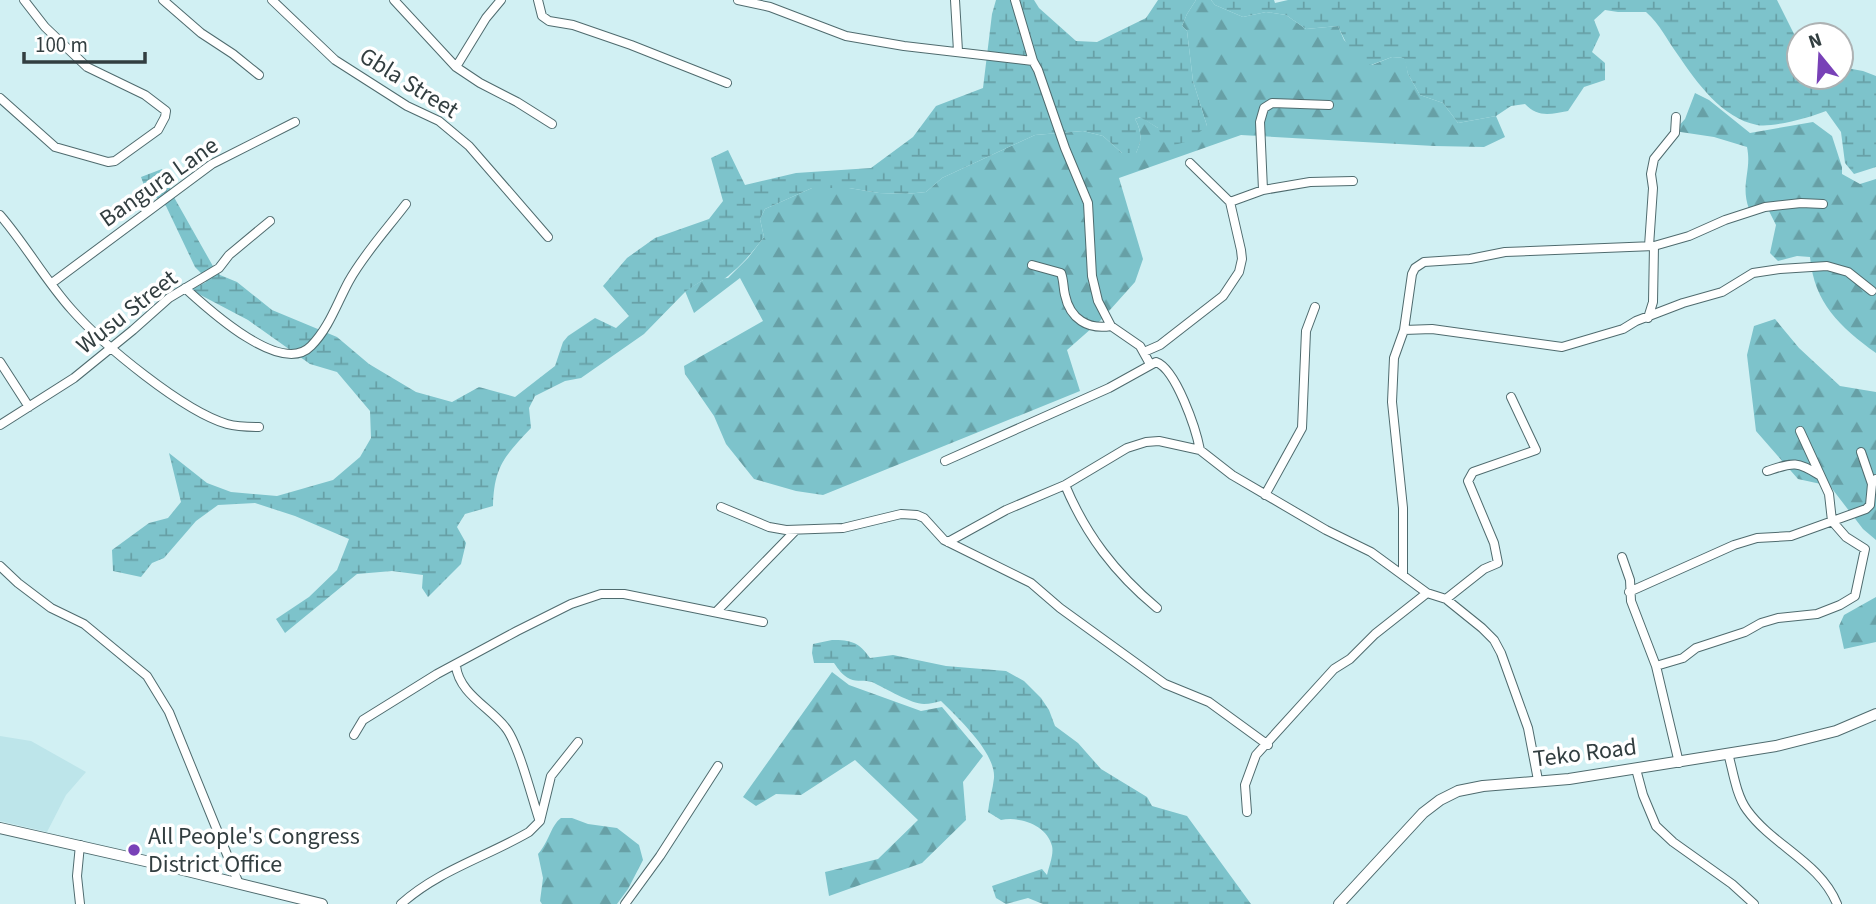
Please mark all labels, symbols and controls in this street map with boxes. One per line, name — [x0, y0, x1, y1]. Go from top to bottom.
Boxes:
scale bar — [24, 21, 145, 65]
north arrow — [1785, 21, 1855, 91]
text: N — [1805, 26, 1825, 56]
text: 100 m — [35, 30, 88, 60]
street label: Gbla Street — [353, 39, 465, 127]
street label: Bangura Lane — [92, 128, 226, 236]
street label: Wusu Street — [69, 261, 185, 363]
street label: Teko Road — [1531, 729, 1639, 777]
place label: All People's Congress District Office — [148, 819, 360, 882]
marker: All People's Congress District Office — [126, 842, 142, 858]

